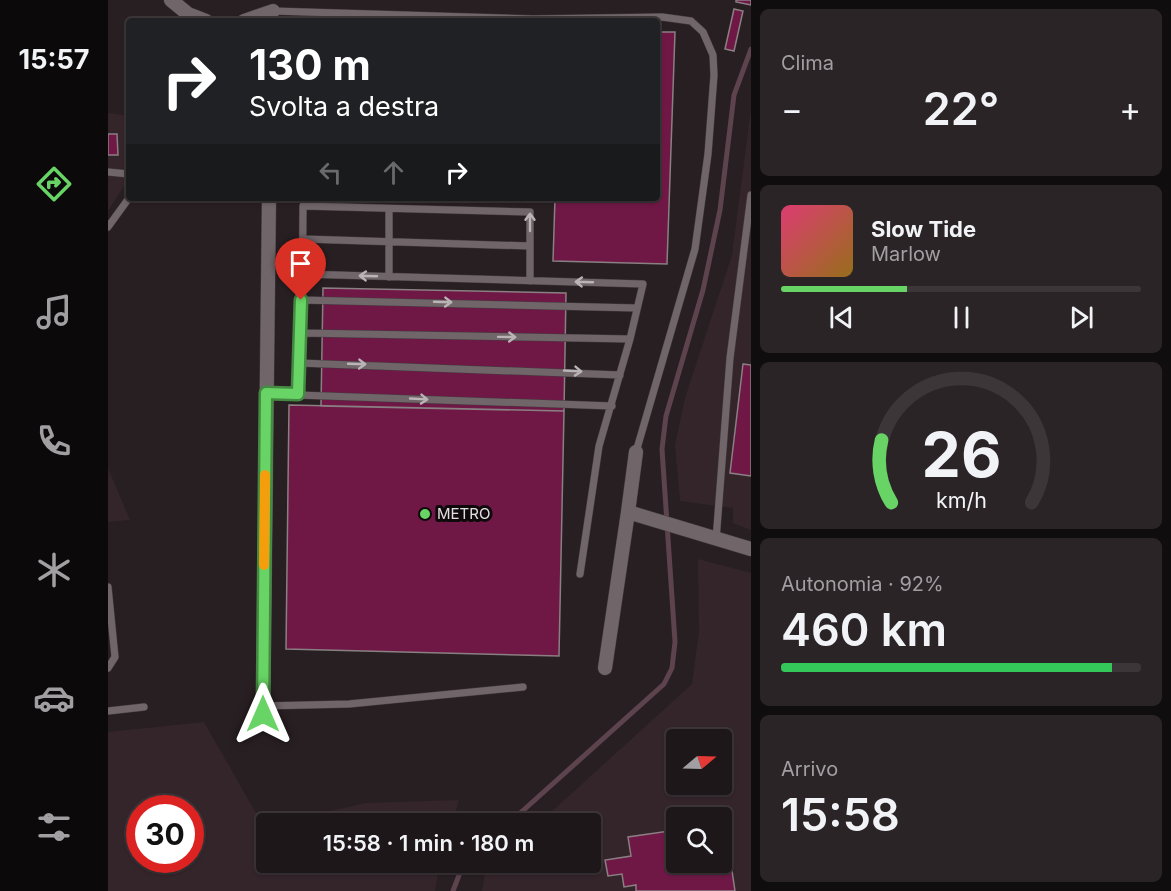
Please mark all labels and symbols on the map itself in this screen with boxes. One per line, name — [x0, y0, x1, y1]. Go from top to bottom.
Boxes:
one-way arrow — [524, 213, 536, 233]
pin — [275, 238, 326, 300]
one-way arrow — [359, 270, 379, 282]
one-way arrow — [575, 277, 595, 288]
one-way arrow — [433, 297, 453, 308]
one-way arrow — [497, 331, 517, 343]
one-way arrow — [347, 358, 367, 370]
one-way arrow — [563, 366, 583, 377]
one-way arrow — [409, 393, 429, 404]
place label: METRO — [437, 504, 490, 523]
marker: METRO — [418, 507, 432, 521]
position arrow — [231, 682, 295, 746]
north arrow — [666, 729, 732, 795]
speed limit sign: 30 — [126, 795, 204, 873]

